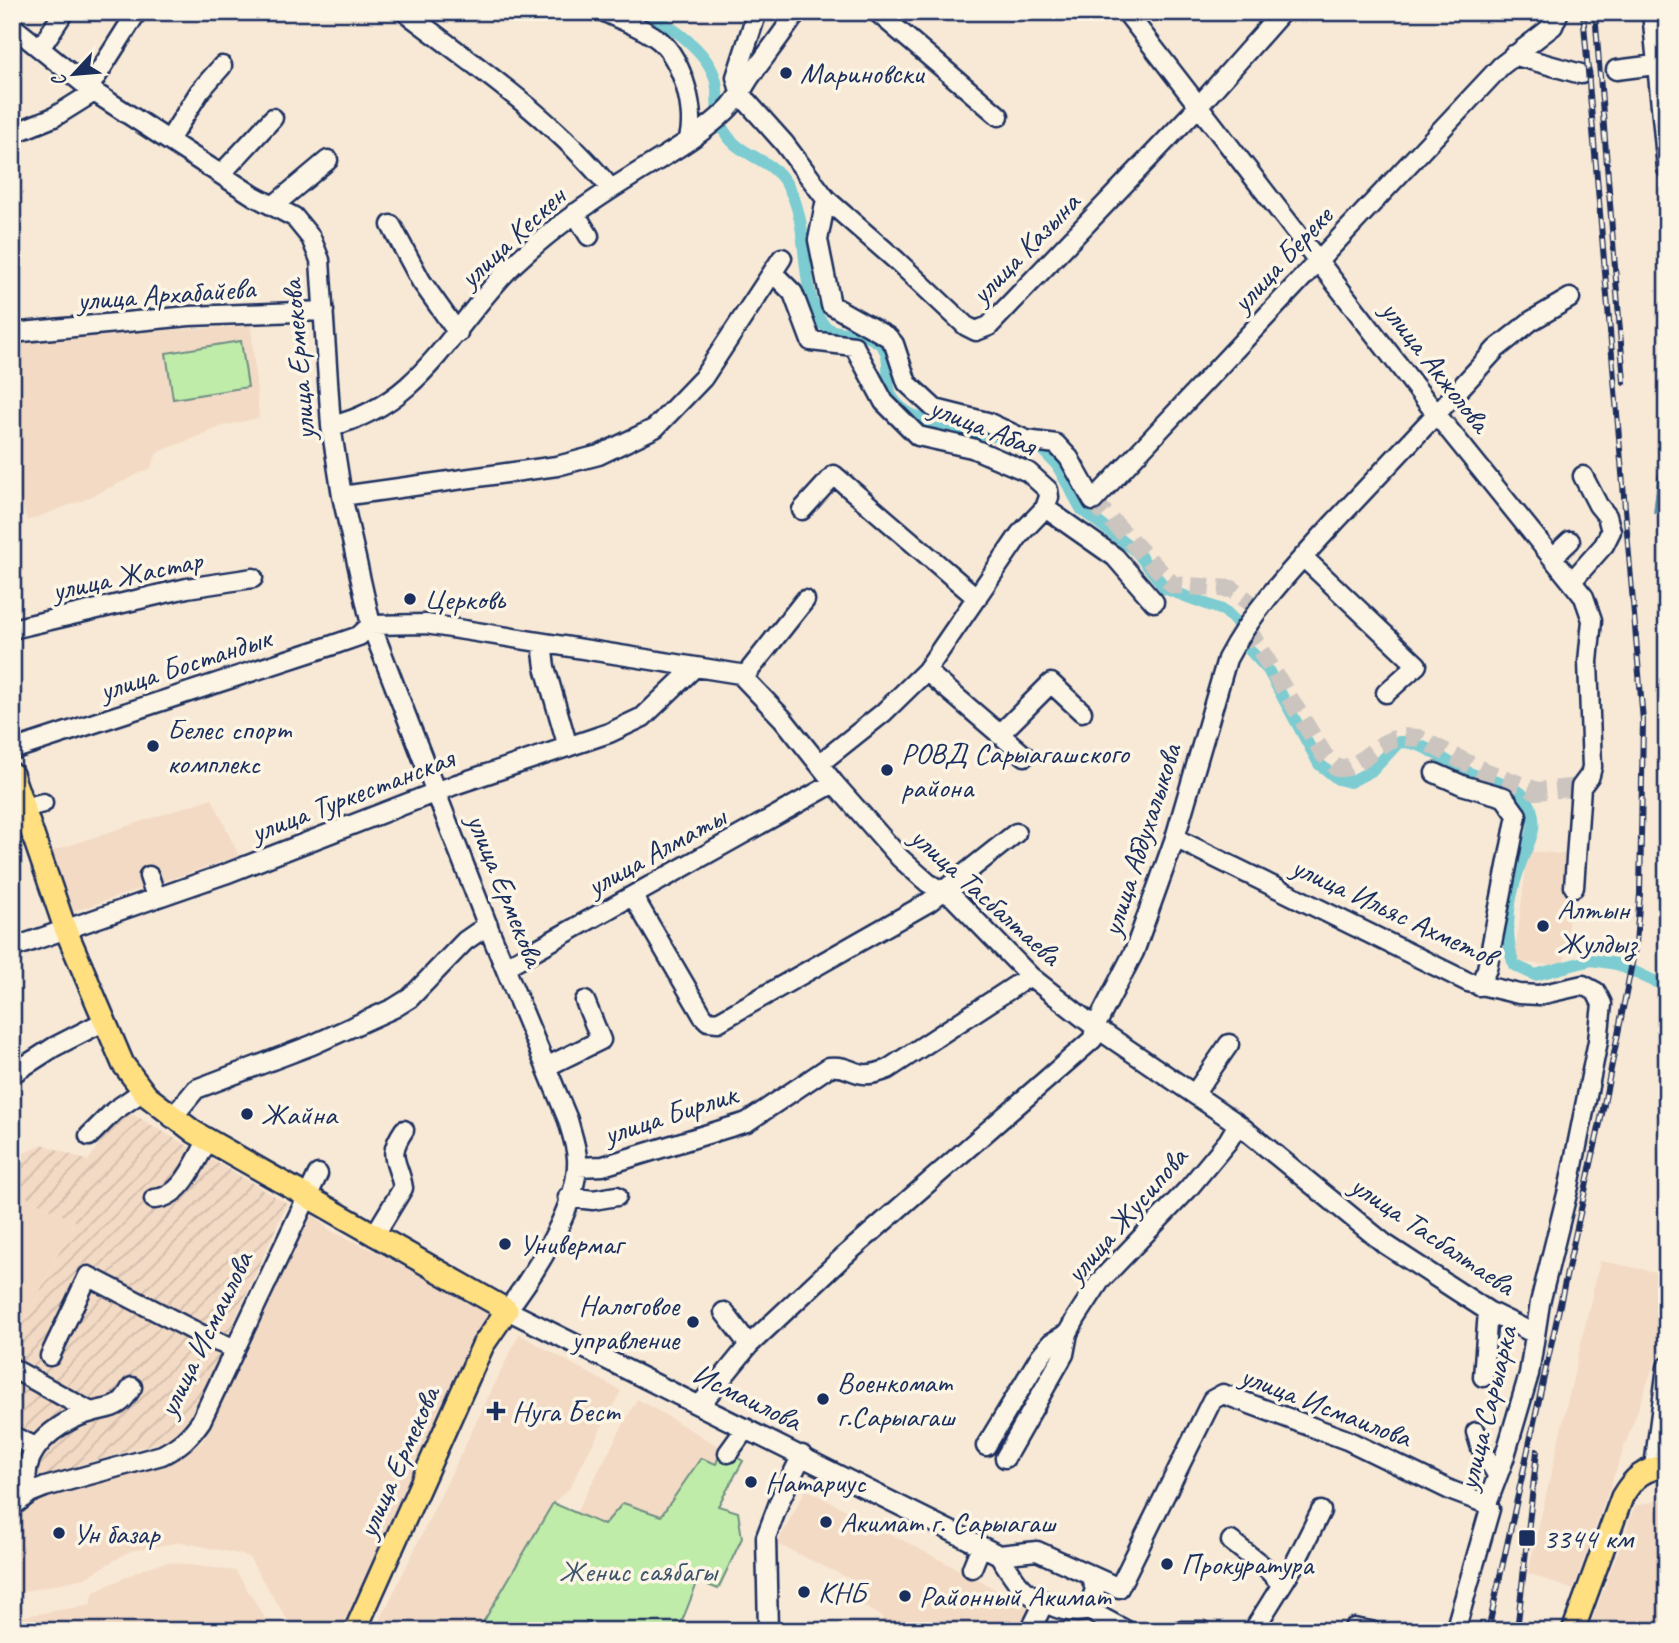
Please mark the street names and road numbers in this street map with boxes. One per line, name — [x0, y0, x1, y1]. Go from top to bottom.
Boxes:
street label: улица Кескен — [449, 177, 575, 297]
street label: улица Казына — [961, 183, 1089, 314]
street label: улица Береке — [1222, 196, 1342, 322]
street label: улица Архабайева — [74, 269, 258, 319]
street label: улица Ермекова — [272, 275, 324, 444]
street label: улица Акжолова — [1371, 291, 1501, 442]
street label: улица Абая — [923, 387, 1044, 465]
street label: улица Жастар — [46, 540, 207, 610]
street label: улица Бостандык — [93, 618, 278, 710]
street label: улица Абдухалыкова — [1091, 737, 1191, 943]
street label: улица Туркестанская — [243, 738, 461, 852]
street label: улица Алматы — [578, 796, 734, 906]
street label: улица Ермекова — [457, 806, 555, 974]
street label: улица Тасбалтаева — [901, 817, 1071, 975]
street label: улица Ильяс Ахметов — [1284, 846, 1507, 977]
street label: улица Бирлик — [597, 1074, 743, 1154]
street label: улица Жусипова — [1055, 1138, 1197, 1293]
street label: улица Тасбалтаева — [1342, 1165, 1524, 1305]
street label: улица Исмаилова — [148, 1243, 262, 1425]
street label: улица Сарыарка — [1448, 1320, 1526, 1496]
street label: Исмаилова — [686, 1354, 810, 1441]
street label: улица Исмаилова — [1234, 1355, 1418, 1457]
street label: улица Ермекова — [347, 1378, 449, 1545]

